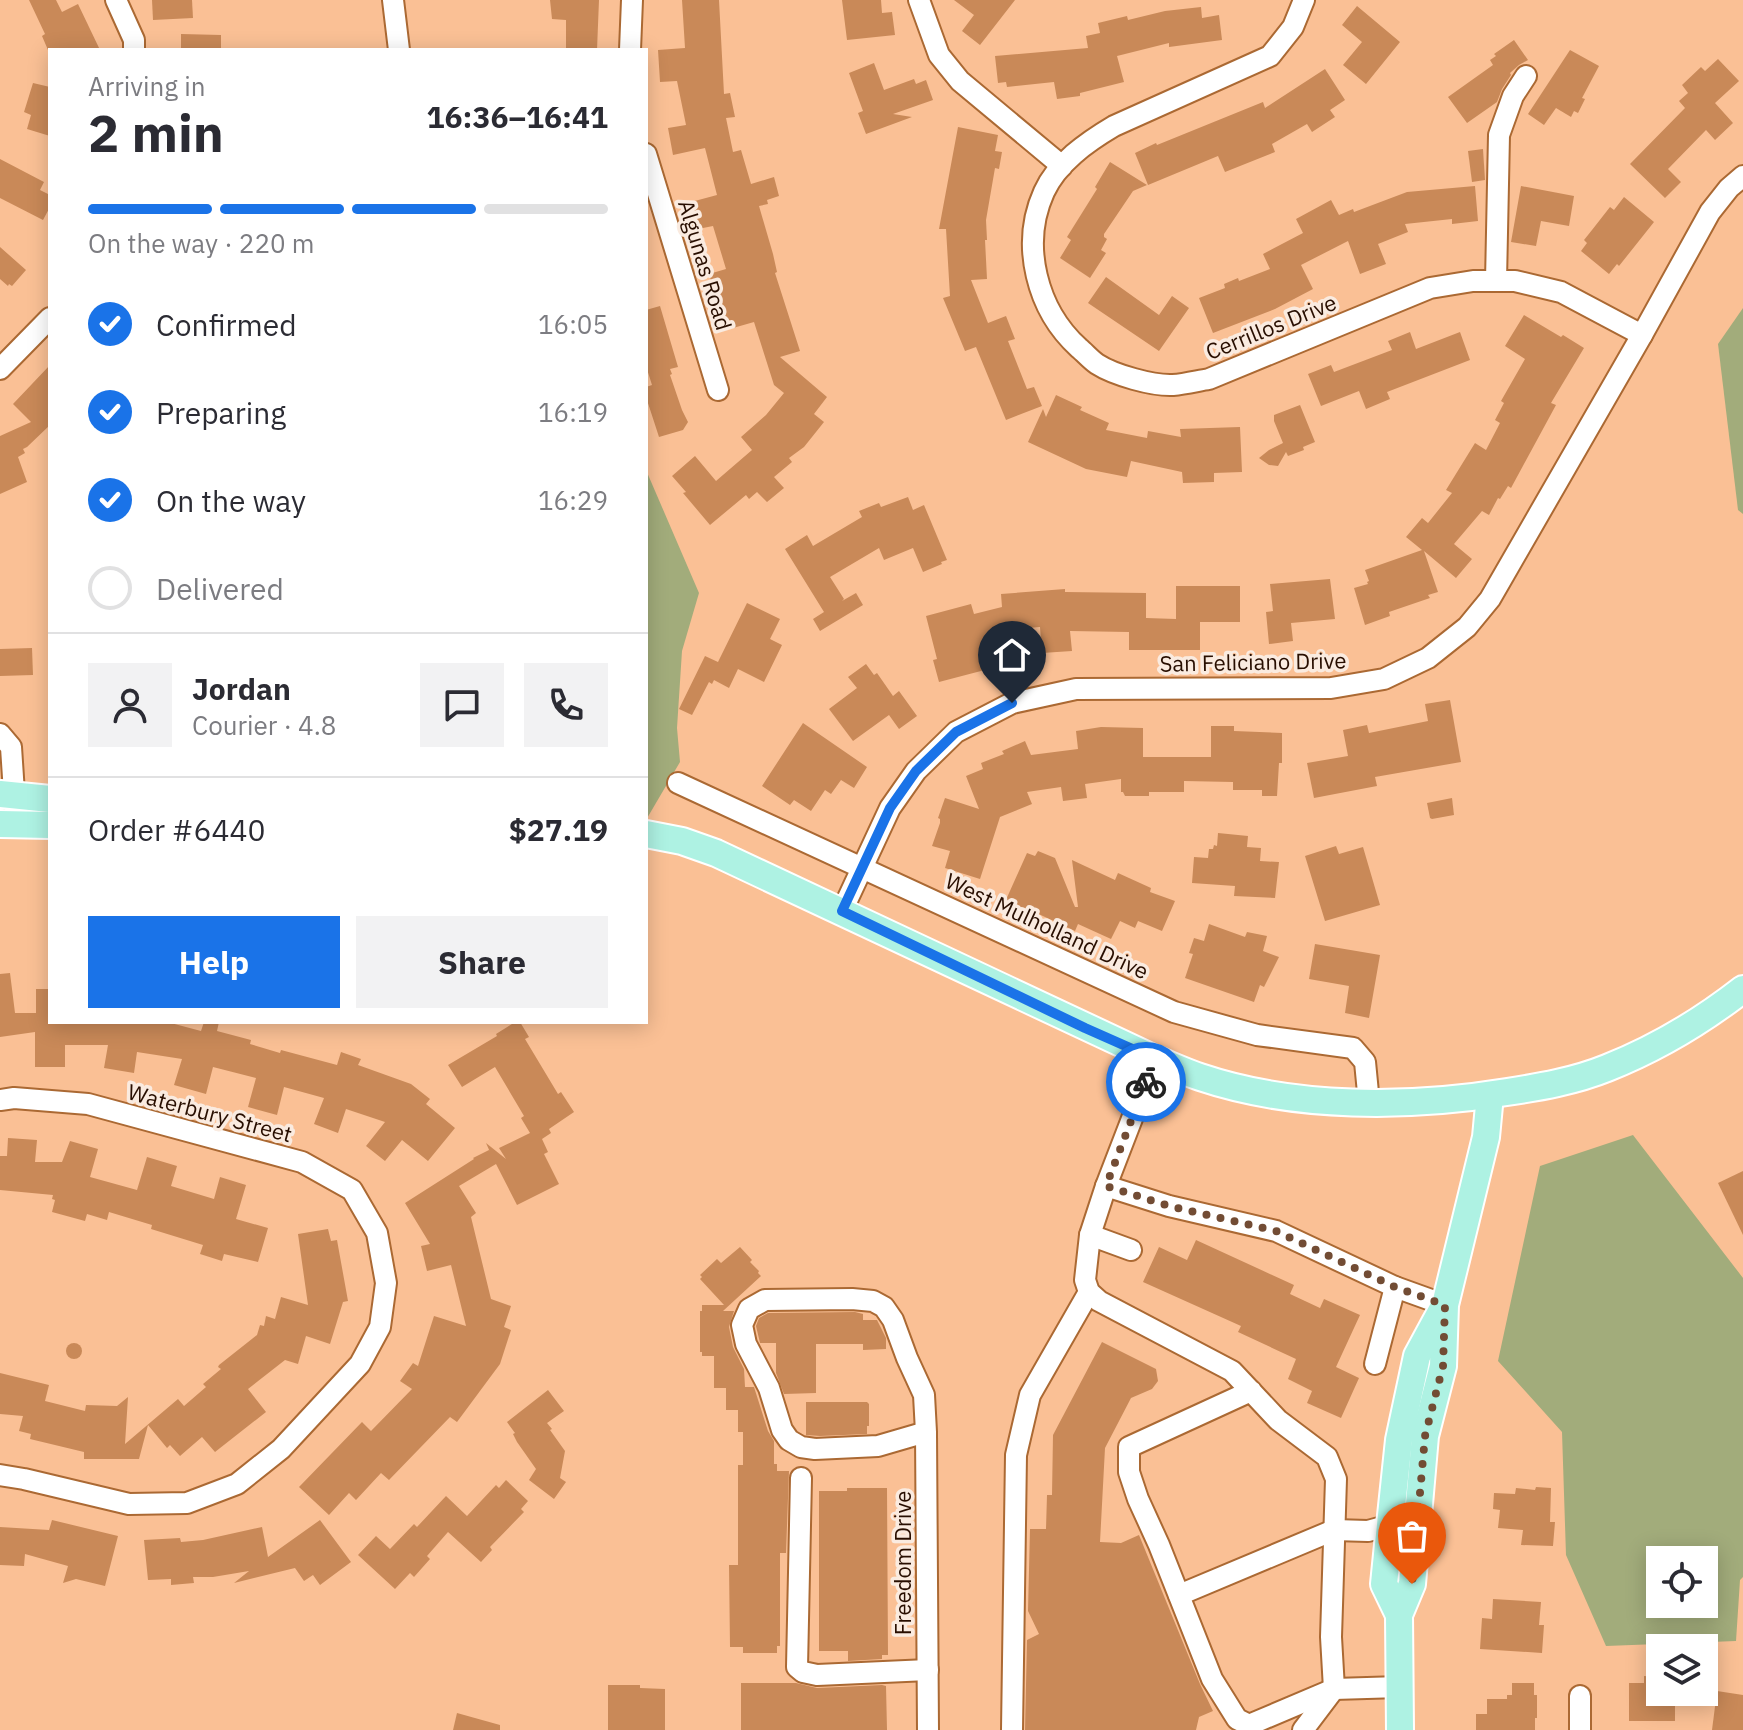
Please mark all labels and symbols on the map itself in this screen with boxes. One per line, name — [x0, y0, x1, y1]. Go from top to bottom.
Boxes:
street label: Algunas Road — [672, 196, 739, 334]
street label: Cerrillos Drive — [1201, 287, 1340, 366]
pin — [978, 621, 1046, 703]
street label: San Feliciano Drive — [1159, 645, 1347, 678]
street label: West Mulholland Drive — [941, 866, 1154, 985]
courier — [1106, 1042, 1186, 1122]
street label: Waterbury Street — [125, 1077, 295, 1148]
street label: Freedom Drive — [888, 1491, 917, 1635]
pin — [1378, 1502, 1446, 1584]

